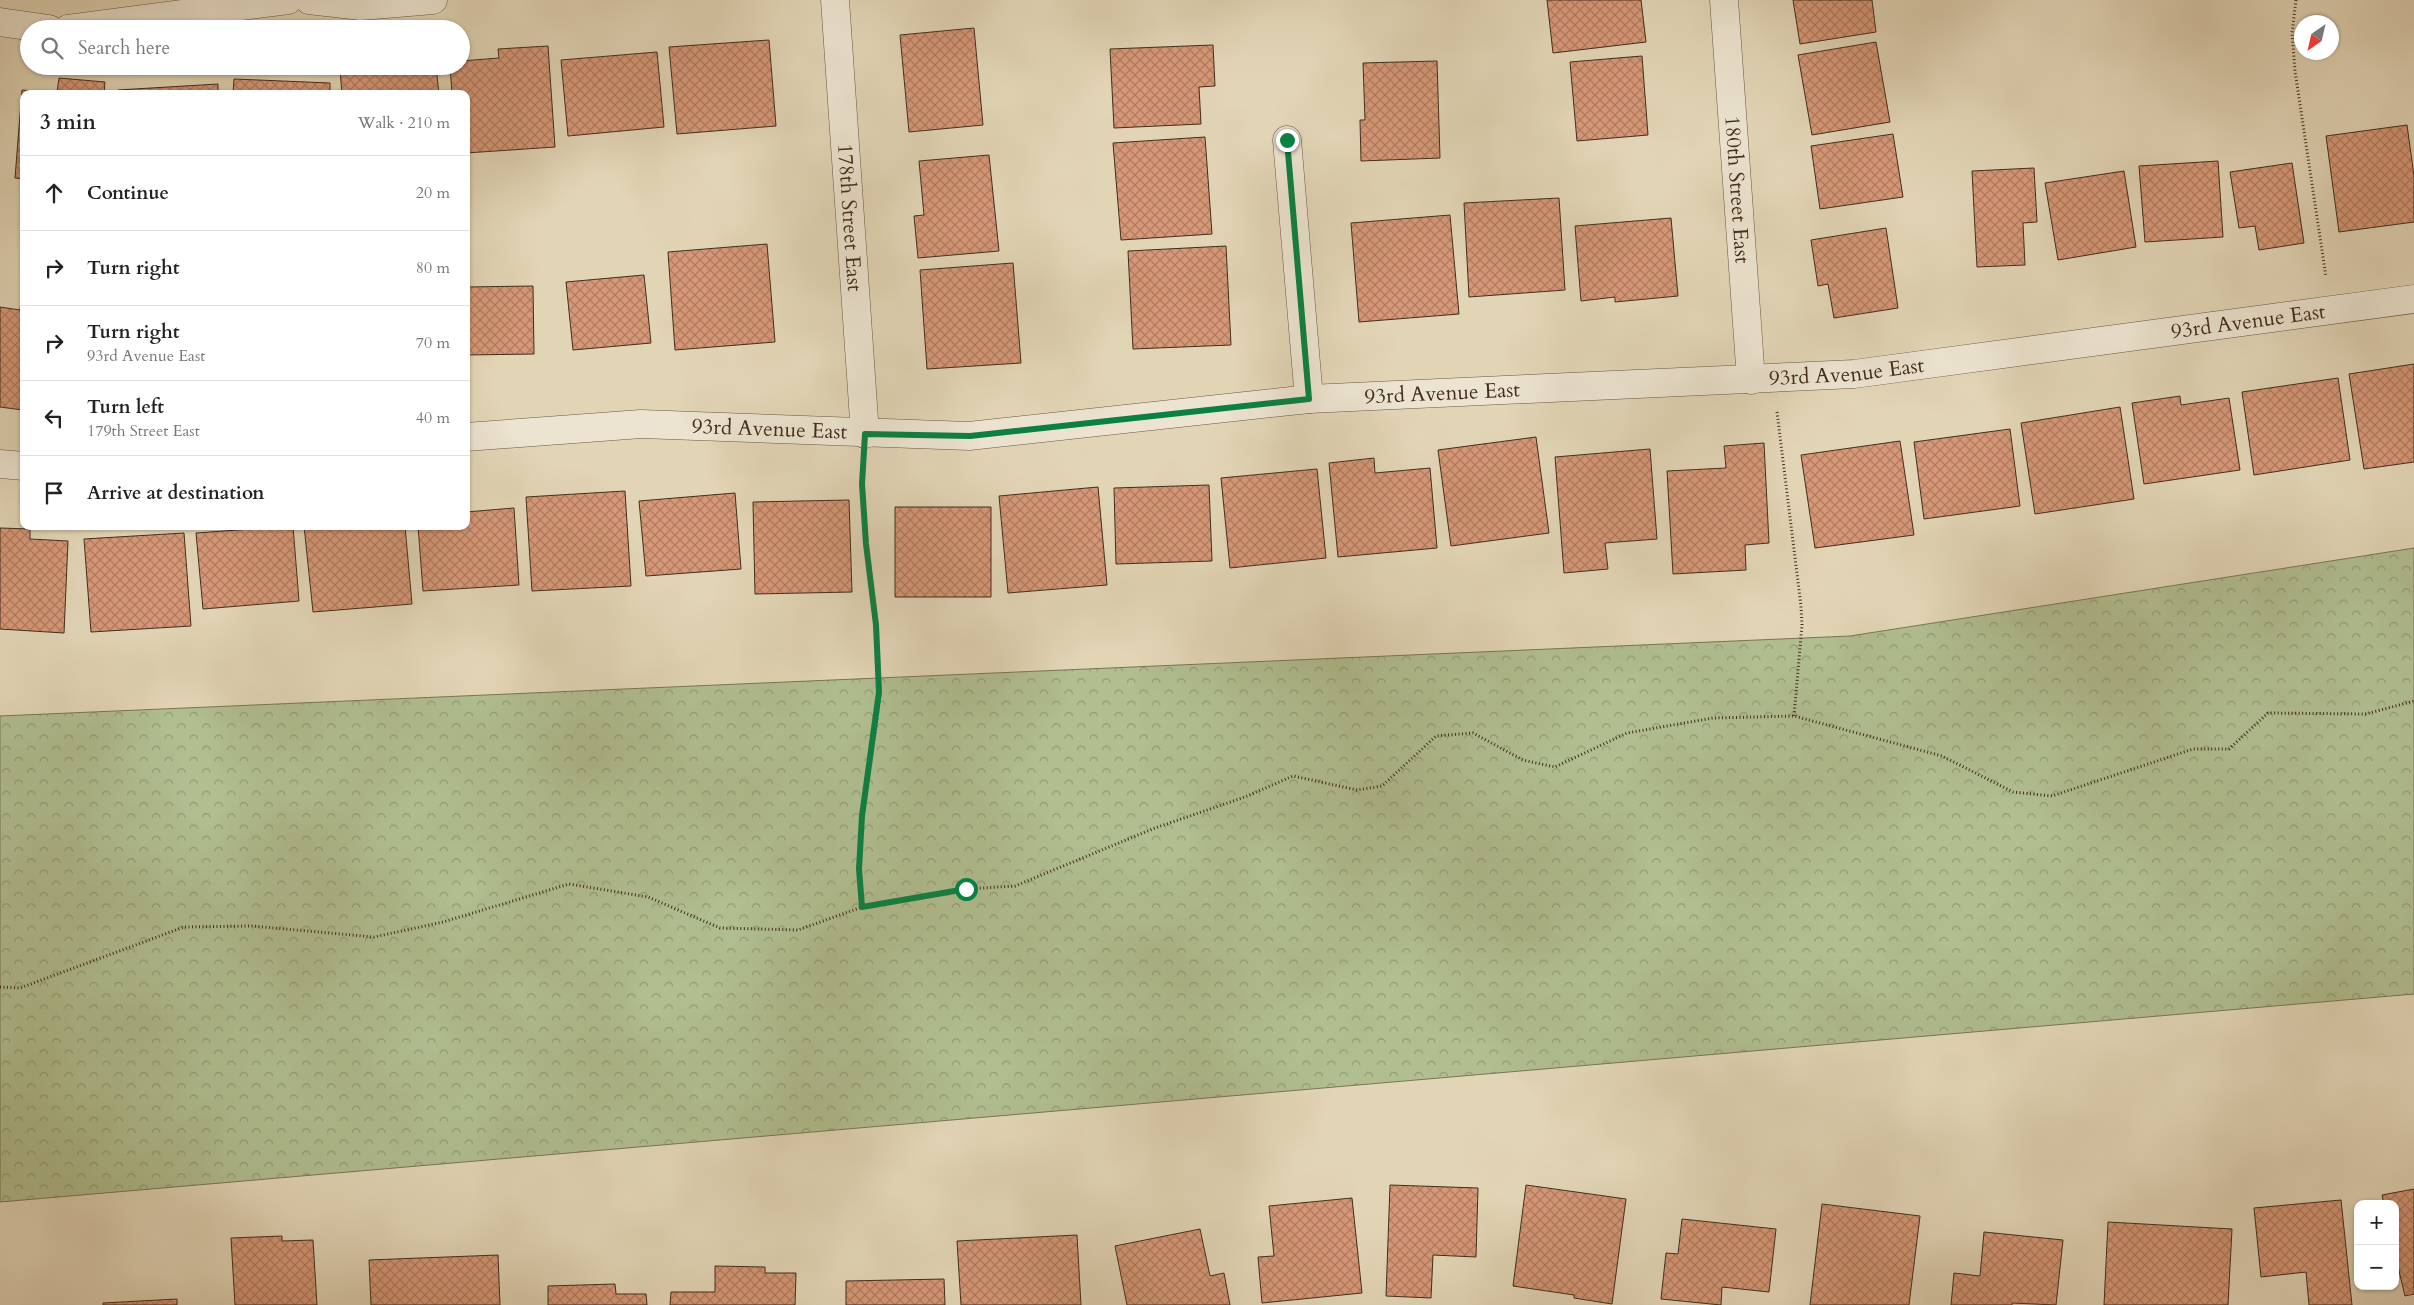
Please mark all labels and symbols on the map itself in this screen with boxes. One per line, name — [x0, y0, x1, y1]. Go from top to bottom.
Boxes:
north arrow — [2294, 15, 2339, 60]
street label: 180th Street East — [1717, 115, 1757, 265]
route end — [1276, 129, 1299, 152]
street label: 178th Street East — [830, 143, 869, 293]
street label: 93rd Avenue East — [2169, 297, 2328, 346]
street label: 93rd Avenue East — [1768, 351, 1926, 393]
street label: 93rd Avenue East — [1364, 375, 1521, 411]
street label: 93rd Avenue East — [691, 412, 848, 447]
route start — [955, 878, 978, 901]

